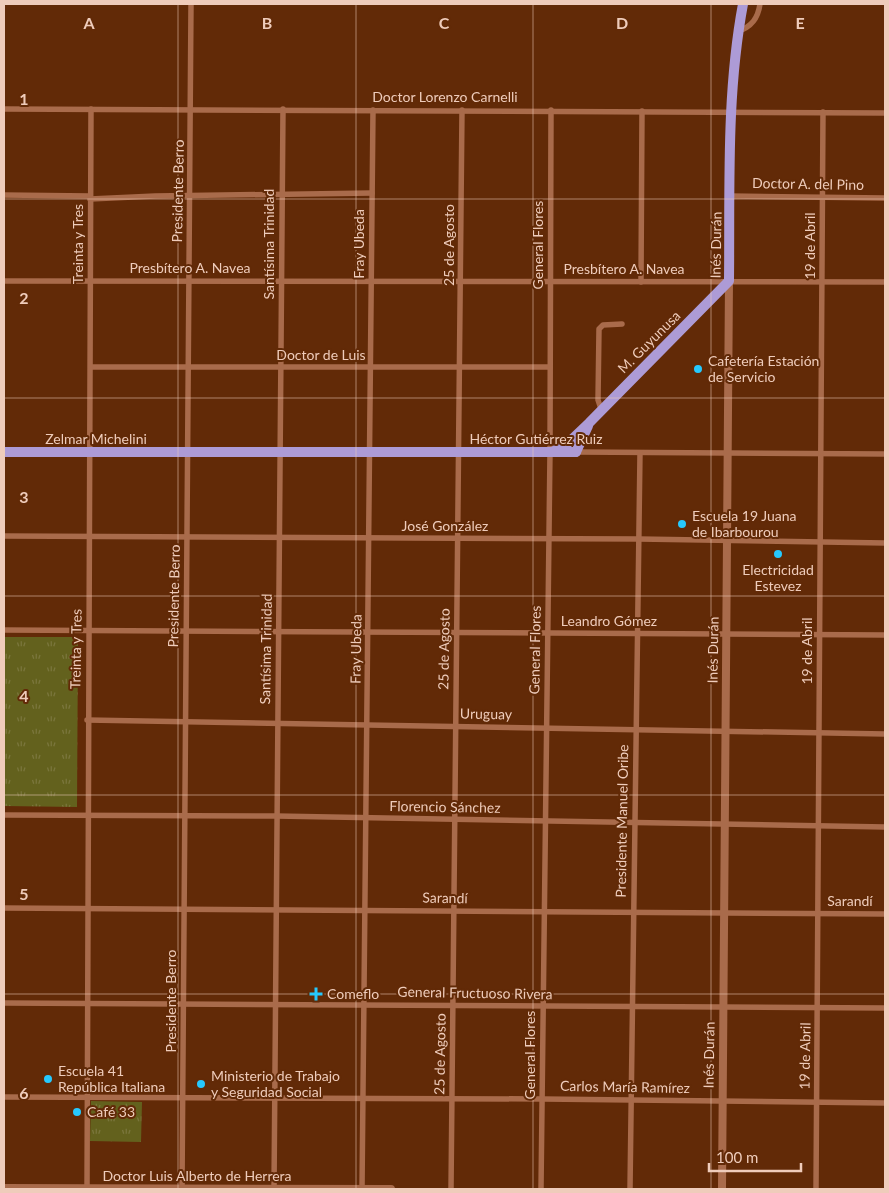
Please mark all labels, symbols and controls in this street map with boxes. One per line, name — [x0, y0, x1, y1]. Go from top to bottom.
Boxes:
text: A — [82, 13, 95, 32]
text: B — [262, 13, 272, 32]
text: C — [439, 13, 450, 32]
text: D — [616, 13, 628, 32]
text: E — [795, 13, 805, 32]
street label: Doctor Lorenzo Carnelli — [372, 88, 518, 105]
text: 1 — [19, 89, 29, 108]
street label: Presidente Berro — [168, 139, 187, 243]
street label: Doctor A. del Pino — [752, 174, 864, 193]
street label: Santísima Trinidad — [260, 189, 277, 299]
street label: General Flores — [529, 201, 546, 289]
street label: Treinta y Tres — [69, 204, 86, 284]
street label: 25 de Agosto — [440, 204, 457, 286]
street label: Fray Ubeda — [350, 209, 367, 279]
street label: Inés Durán — [706, 211, 725, 279]
street label: 19 de Abril — [801, 212, 818, 280]
street label: Presbítero A. Navea — [129, 259, 251, 276]
street label: Presbítero A. Navea — [563, 260, 685, 277]
text: 2 — [19, 288, 29, 307]
street label: M. Guyunusa — [614, 307, 683, 376]
street label: Doctor de Luis — [276, 346, 366, 363]
place label: Cafetería Estación de Servicio — [708, 352, 819, 385]
marker: Cafetería Estación de Servicio — [692, 363, 704, 375]
street label: Zelmar Michelini — [45, 430, 147, 447]
street label: Héctor Gutiérrez Ruiz — [470, 430, 602, 447]
text: 3 — [19, 487, 29, 506]
place label: Escuela 19 Juana de Ibarbourou — [692, 507, 796, 540]
street label: José González — [402, 517, 488, 534]
marker: Escuela 19 Juana de Ibarbourou — [676, 518, 688, 530]
street label: Presidente Berro — [164, 544, 183, 648]
marker: Electricidad Estevez — [772, 548, 784, 560]
place label: Electricidad Estevez — [742, 561, 814, 594]
street label: Santísima Trinidad — [256, 593, 275, 705]
street label: General Flores — [525, 605, 544, 695]
street label: 25 de Agosto — [434, 608, 453, 690]
street label: Treinta y Tres — [66, 609, 85, 689]
street label: Leandro Gómez — [561, 612, 657, 629]
street label: Fray Ubeda — [346, 614, 365, 684]
street label: Inés Durán — [703, 616, 722, 684]
street label: 19 de Abril — [798, 617, 815, 685]
text: 4 — [19, 686, 29, 705]
street label: Uruguay — [460, 705, 513, 722]
street label: Presidente Manuel Oribe — [612, 744, 631, 898]
street label: Florencio Sánchez — [389, 797, 501, 816]
text: 5 — [19, 884, 29, 903]
street label: Sarandí — [422, 889, 468, 906]
street label: Sarandí — [827, 892, 873, 909]
street label: Presidente Berro — [162, 949, 179, 1052]
street label: General Fructuoso Rivera — [397, 983, 553, 1002]
place label: Comeflo — [327, 985, 379, 1002]
marker: Comeflo — [309, 987, 323, 1001]
street label: General Flores — [521, 1011, 538, 1099]
street label: 25 de Agosto — [430, 1013, 449, 1095]
street label: Inés Durán — [699, 1021, 718, 1089]
street label: 19 de Abril — [795, 1022, 814, 1090]
place label: Escuela 41 República Italiana — [58, 1062, 165, 1095]
place label: Ministerio de Trabajo y Seguridad Social — [211, 1067, 340, 1100]
marker: Escuela 41 República Italiana — [42, 1073, 54, 1085]
street label: Carlos María Ramírez — [560, 1077, 690, 1096]
marker: Ministerio de Trabajo y Seguridad Social — [195, 1078, 207, 1090]
text: 6 — [19, 1083, 29, 1102]
place label: Café 33 — [87, 1103, 135, 1120]
marker: Café 33 — [71, 1106, 83, 1118]
scale bar — [709, 1140, 802, 1172]
text: 100 m — [716, 1148, 758, 1166]
street label: Doctor Luis Alberto de Herrera — [102, 1167, 292, 1184]

